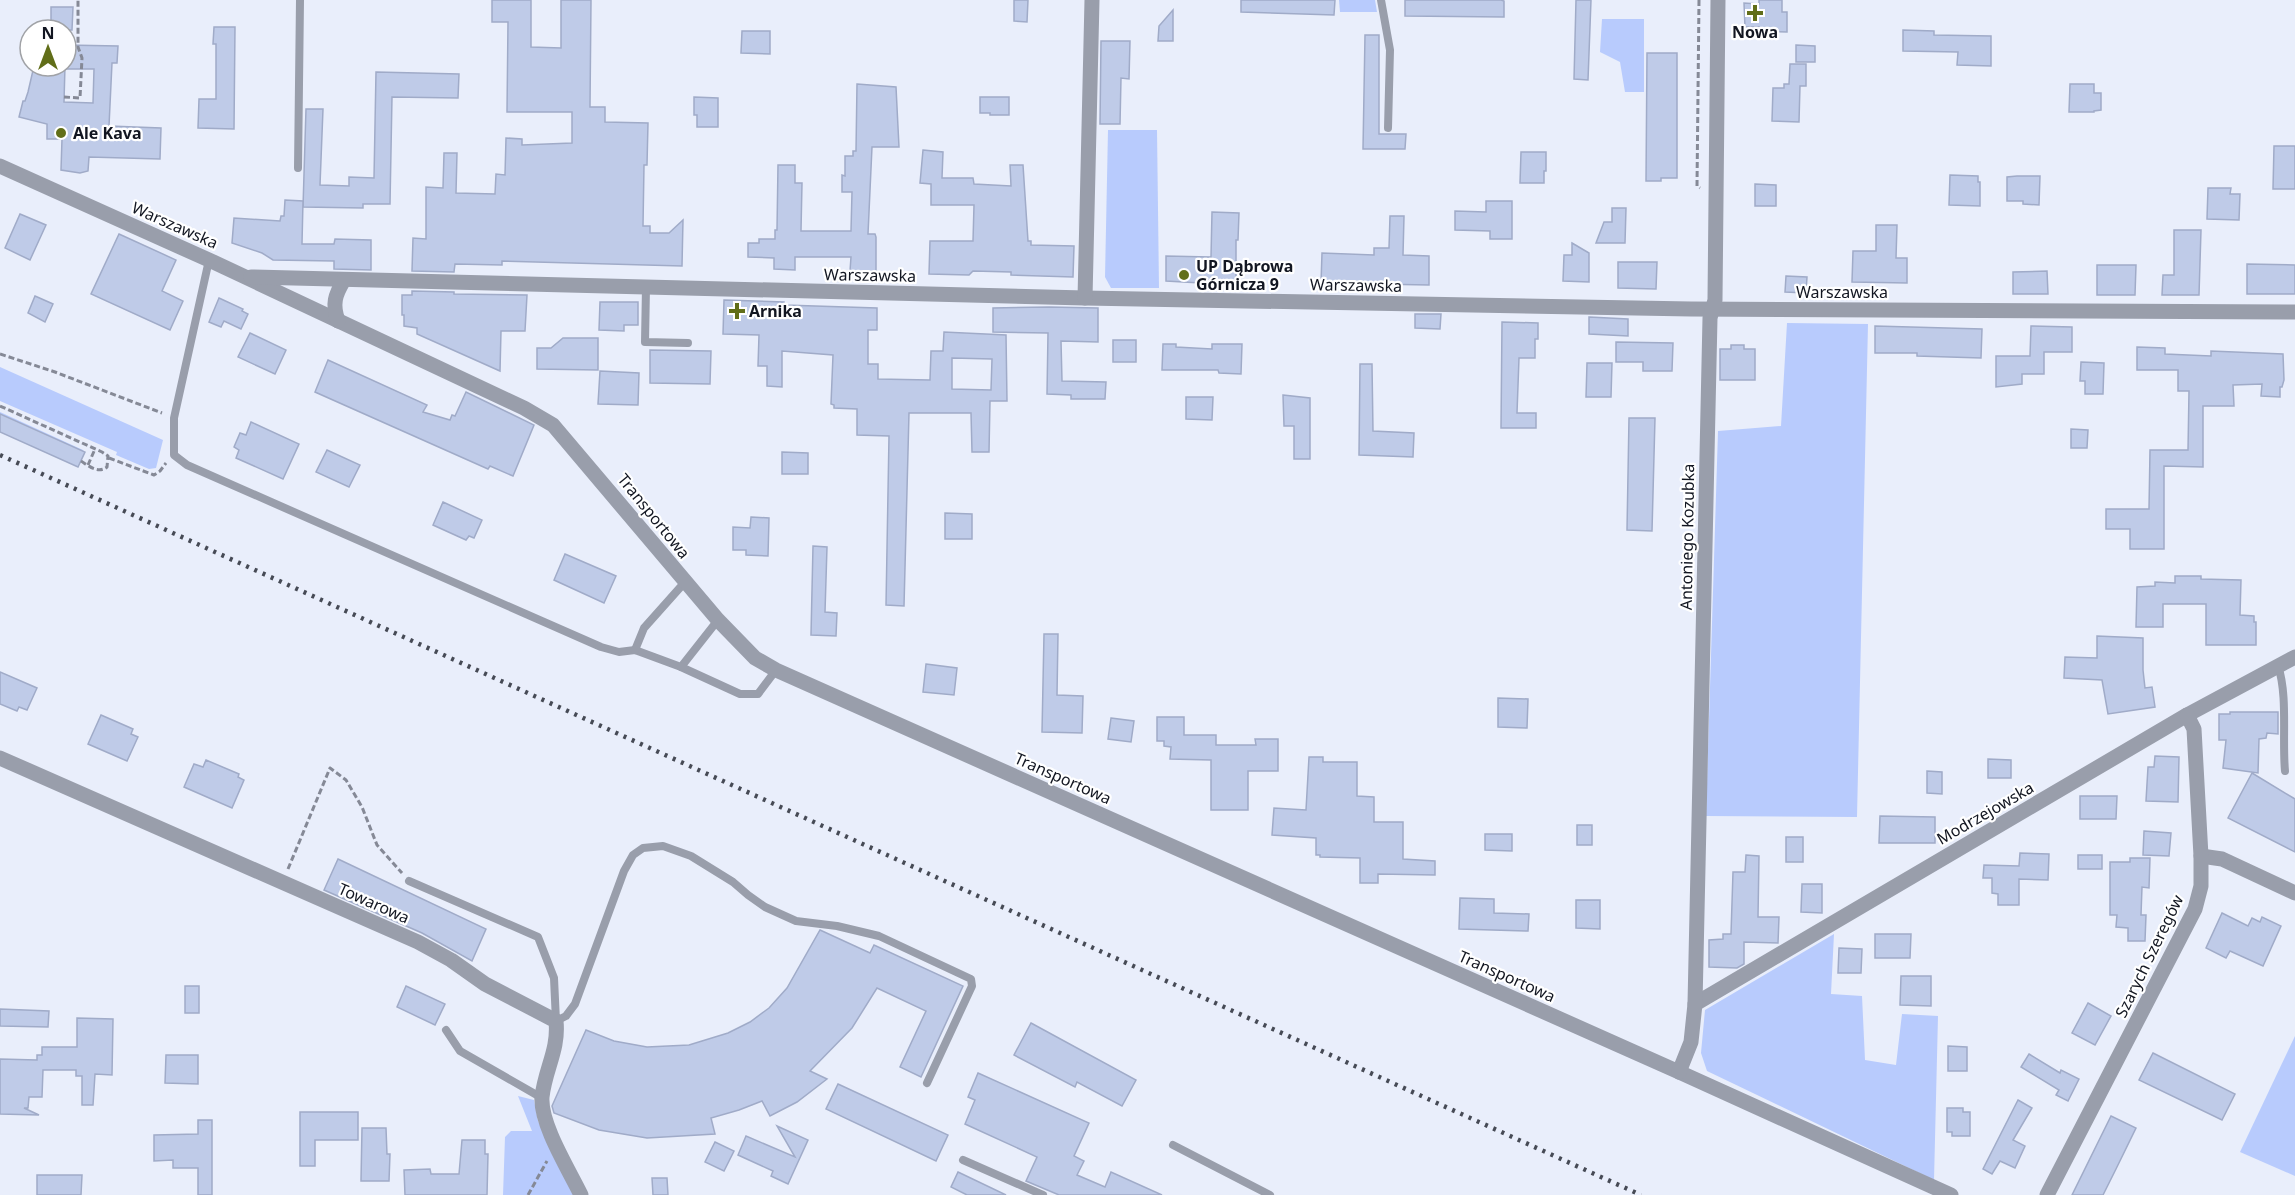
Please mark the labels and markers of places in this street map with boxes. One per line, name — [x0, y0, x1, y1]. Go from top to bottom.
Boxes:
marker: Nowa — [1748, 6, 1762, 20]
place label: Nowa — [1732, 21, 1778, 43]
place label: Ale Kava — [73, 122, 141, 144]
marker: Ale Kava — [54, 126, 68, 140]
place label: UP Dąbrowa Górnicza 9 — [1196, 255, 1293, 295]
marker: UP Dąbrowa Górnicza 9 — [1177, 268, 1191, 282]
place label: Arnika — [749, 300, 802, 322]
marker: Arnika — [730, 304, 744, 318]

